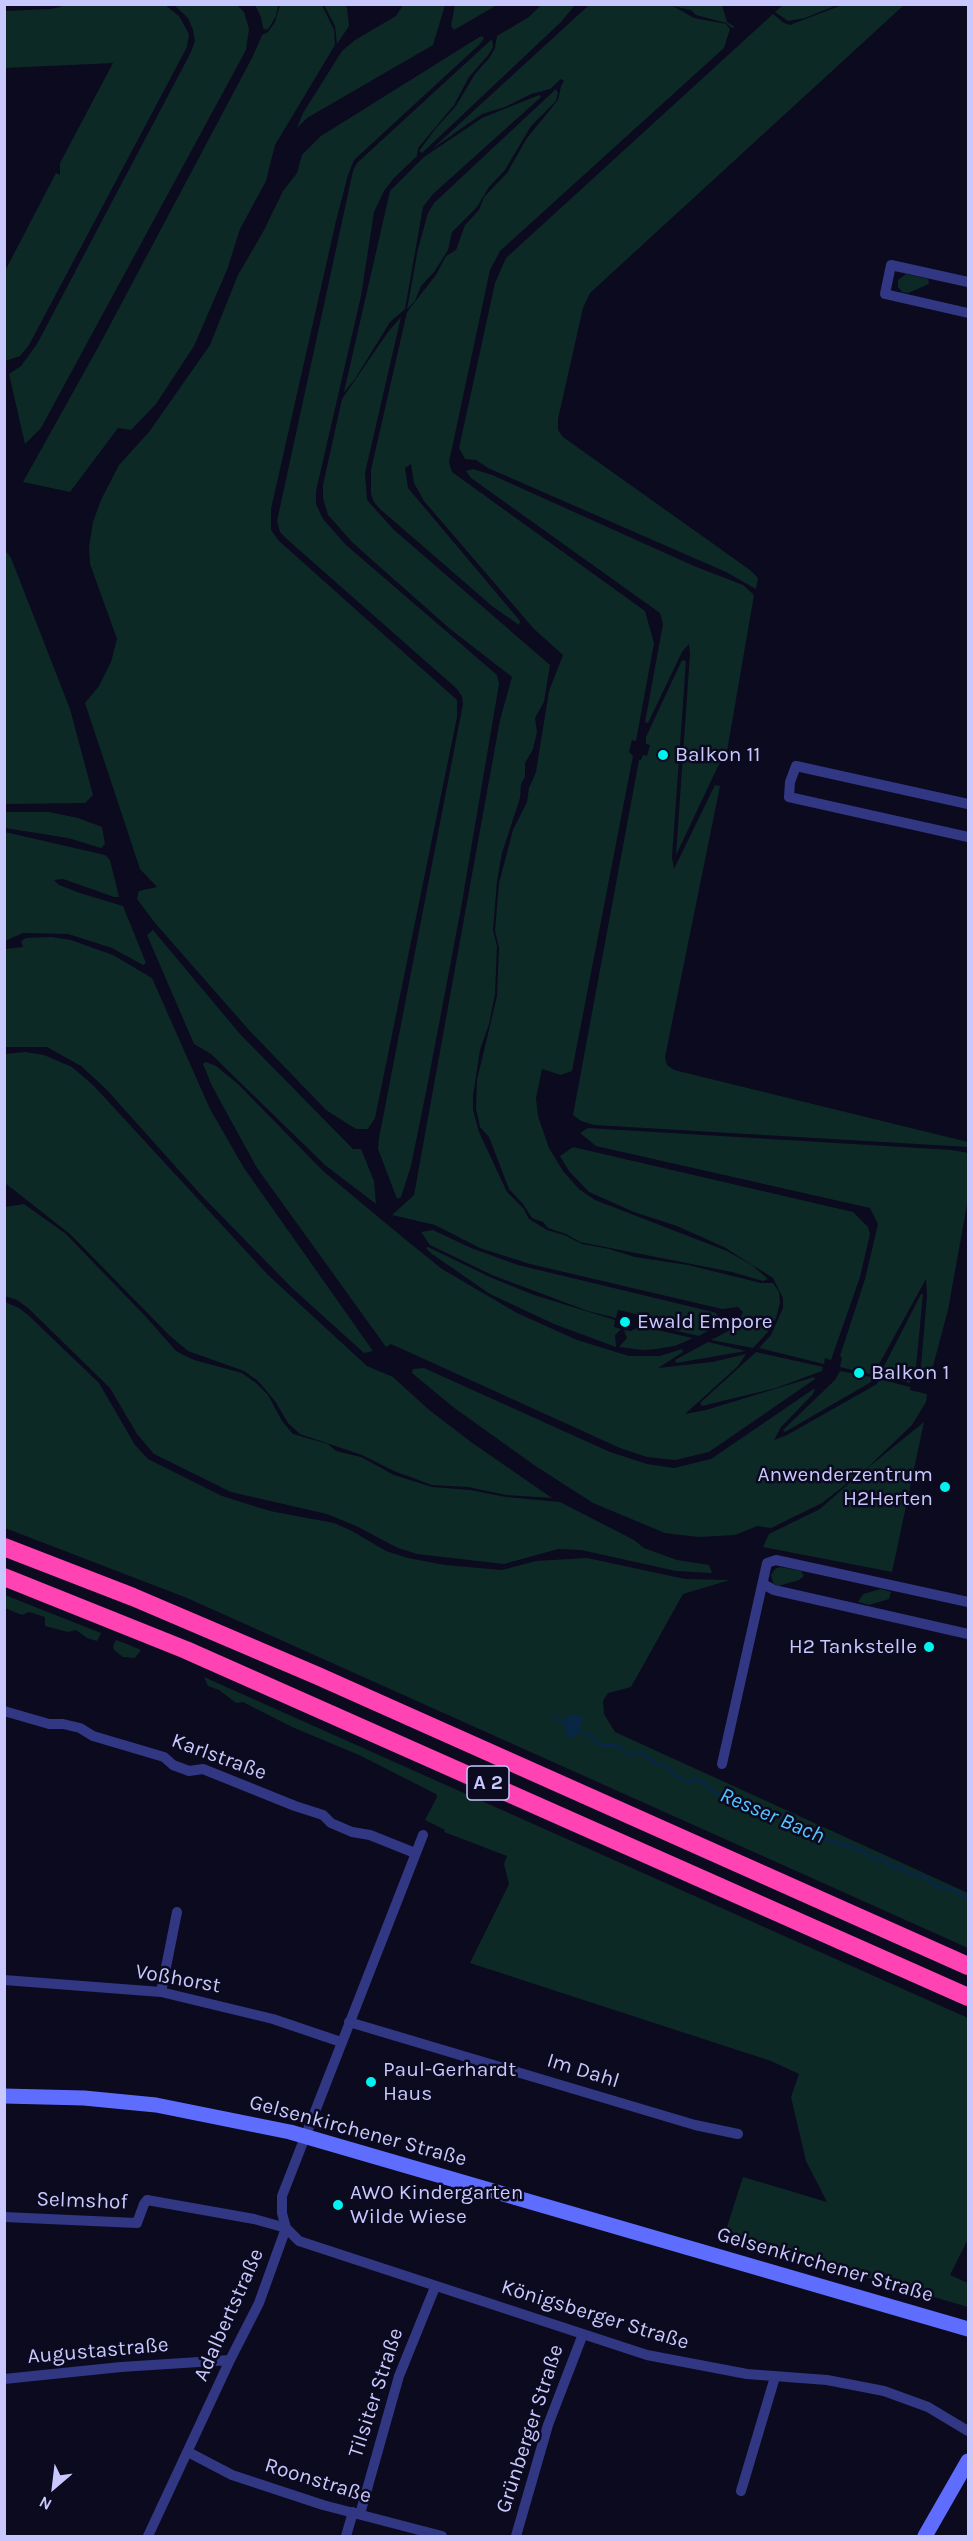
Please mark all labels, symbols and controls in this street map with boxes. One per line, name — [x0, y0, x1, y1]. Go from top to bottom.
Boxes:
place label: Balkon 11 — [675, 742, 760, 768]
marker: Balkon 11 — [656, 748, 670, 762]
place label: Ewald Empore — [637, 1309, 772, 1335]
marker: Ewald Empore — [618, 1315, 632, 1329]
place label: Balkon 1 — [871, 1360, 949, 1386]
marker: Balkon 1 — [852, 1366, 866, 1380]
place label: Anwenderzentrum H2Herten — [758, 1462, 933, 1512]
marker: Anwenderzentrum H2Herten — [938, 1480, 952, 1494]
place label: H2 Tankstelle — [789, 1634, 917, 1660]
marker: H2 Tankstelle — [922, 1640, 936, 1654]
street label: Karlstraße — [168, 1728, 270, 1786]
road number: A 2 — [467, 1766, 509, 1800]
water label: Resser Bach — [716, 1782, 828, 1850]
street label: Voßhorst — [133, 1959, 223, 1999]
street label: Im Dahl — [544, 2048, 622, 2094]
place label: Paul-Gerhardt Haus — [383, 2057, 516, 2107]
marker: Paul-Gerhardt Haus — [364, 2075, 378, 2089]
street label: Gelsenkirchener Straße — [247, 2090, 469, 2172]
place label: AWO Kindergarten Wilde Wiese — [350, 2180, 523, 2230]
street label: Selmshof — [36, 2187, 128, 2215]
marker: AWO Kindergarten Wilde Wiese — [331, 2198, 345, 2212]
street label: Gelsenkirchener Straße — [714, 2222, 936, 2308]
street label: Adalbertstraße — [189, 2245, 269, 2385]
street label: Königsberger Straße — [498, 2274, 692, 2356]
street label: Tilsiter Straße — [343, 2325, 409, 2461]
street label: Augustastraße — [26, 2332, 170, 2370]
street label: Grünberger Straße — [491, 2342, 569, 2516]
street label: Roonstraße — [262, 2453, 374, 2509]
north arrow — [24, 2457, 84, 2517]
text: N — [36, 2492, 55, 2514]

